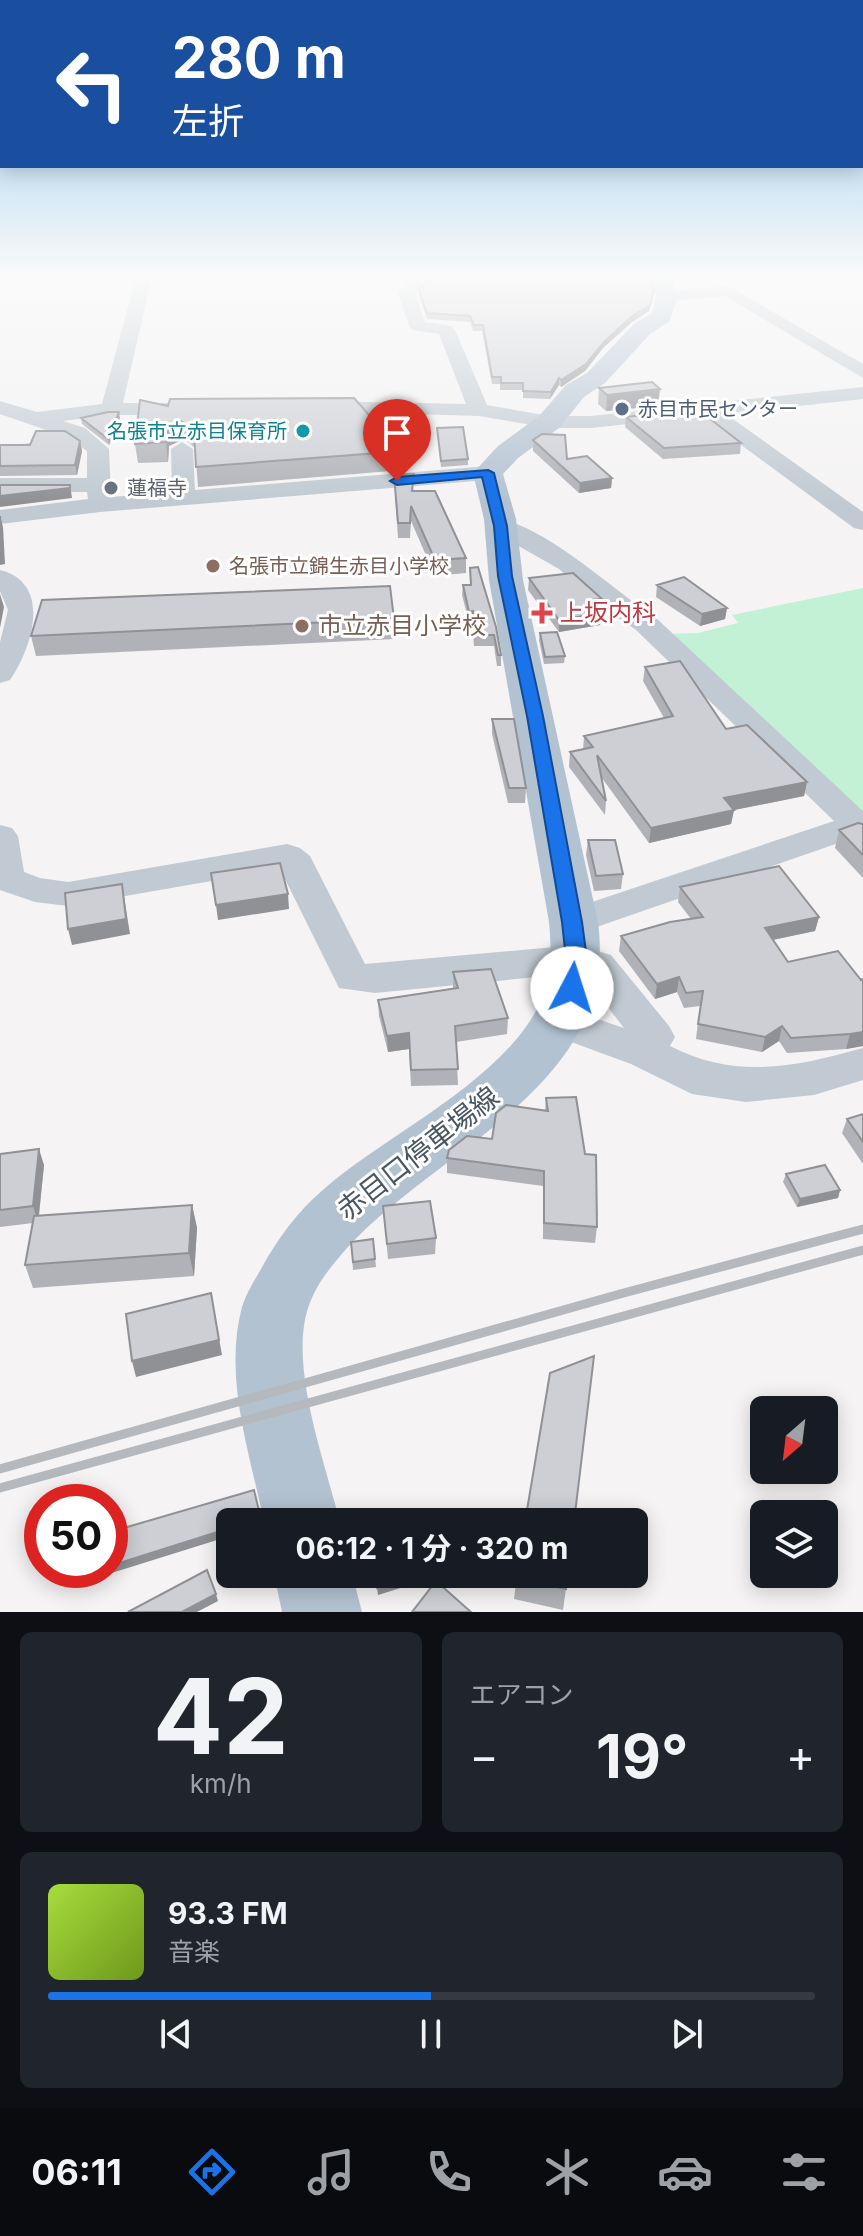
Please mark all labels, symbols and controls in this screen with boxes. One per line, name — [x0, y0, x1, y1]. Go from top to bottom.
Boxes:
text: 280 m — [172, 24, 346, 92]
icon: left — [40, 32, 144, 136]
text: 左折 — [172, 99, 244, 143]
place label: 赤目市民センター — [638, 397, 798, 421]
pin — [363, 399, 431, 481]
marker: 赤目市民センター — [613, 400, 631, 418]
icon: arrive — [375, 411, 419, 455]
place label: 名張市立赤目保育所 — [107, 419, 287, 443]
marker: 名張市立赤目保育所 — [294, 422, 312, 440]
place label: 蓮福寺 — [127, 476, 187, 500]
marker: 蓮福寺 — [102, 479, 120, 497]
place label: 名張市立錦生赤目小学校 — [229, 554, 449, 578]
marker: 名張市立錦生赤目小学校 — [204, 557, 222, 575]
place label: 上坂内科 — [560, 598, 656, 627]
marker: 上坂内科 — [531, 602, 553, 624]
place label: 市立赤目小学校 — [318, 611, 486, 640]
marker: 市立赤目小学校 — [293, 617, 311, 635]
position arrow — [530, 946, 614, 1030]
street label: 赤目口停車場線 — [330, 1079, 506, 1227]
north arrow — [750, 1396, 838, 1484]
map controls — [750, 1396, 838, 1588]
speed limit sign: 50 — [24, 1484, 128, 1588]
button: layers — [750, 1500, 838, 1588]
text: 06:12 · 1 分 · 320 m — [295, 1530, 569, 1566]
text: 42 — [153, 1653, 289, 1779]
text: エアコン — [470, 1679, 574, 1710]
text: 19° — [596, 1720, 688, 1792]
text: − — [470, 1729, 499, 1783]
text: + — [786, 1729, 815, 1783]
text: km/h — [190, 1768, 252, 1799]
text: 93.3 FM — [168, 1895, 288, 1931]
text: 音楽 — [168, 1936, 220, 1967]
icon: previous — [154, 2012, 198, 2056]
icon: pause — [409, 2012, 453, 2056]
icon: next — [665, 2012, 709, 2056]
icon: directions — [184, 2144, 240, 2200]
icon: music — [303, 2144, 359, 2200]
icon: phone — [421, 2144, 477, 2200]
icon: climate — [539, 2144, 595, 2200]
icon: car — [657, 2144, 713, 2200]
icon: filters — [776, 2144, 832, 2200]
text: 06:11 — [31, 2150, 122, 2194]

